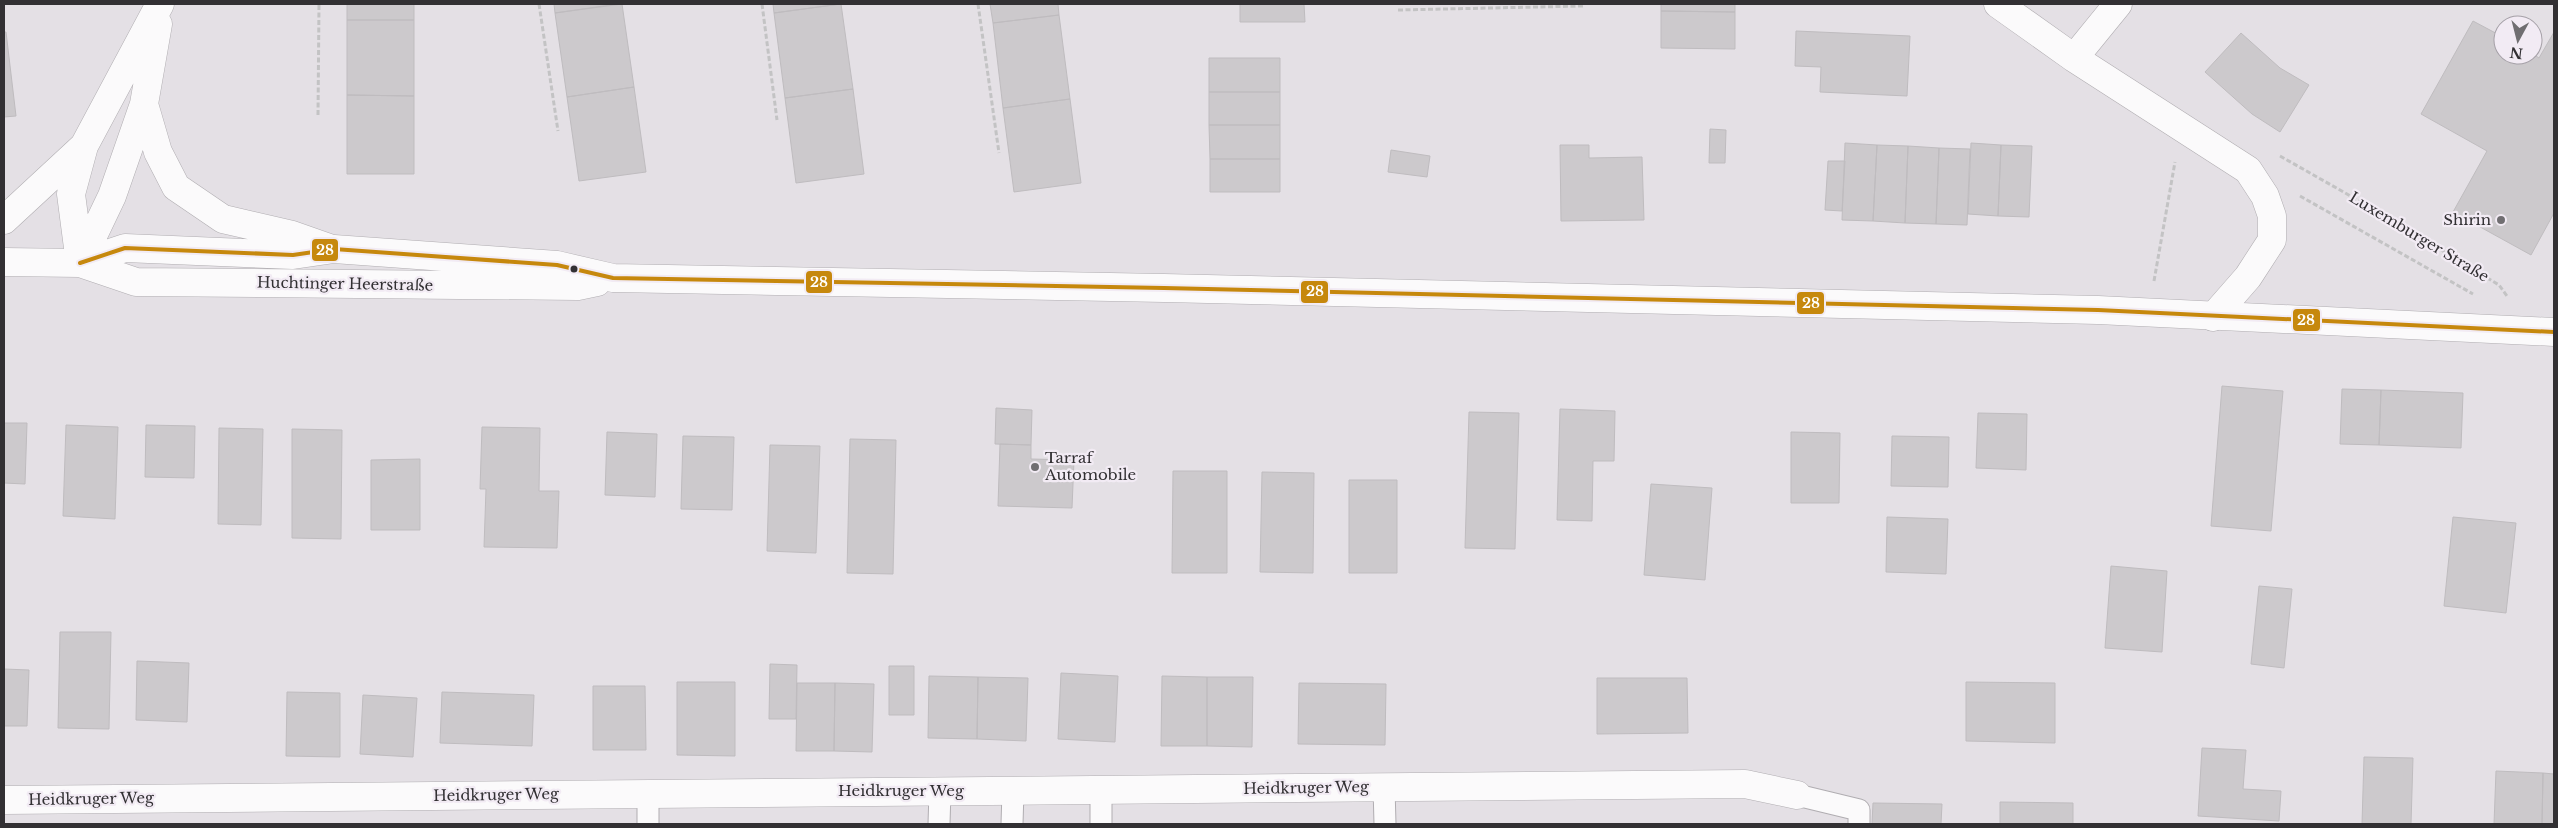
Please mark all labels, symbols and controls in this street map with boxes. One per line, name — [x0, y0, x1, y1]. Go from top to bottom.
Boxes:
north arrow — [2493, 15, 2543, 65]
text: N — [2509, 43, 2524, 63]
street label: Luxemburger Straße — [2346, 187, 2493, 286]
place label: Shirin — [2443, 210, 2491, 229]
marker: Shirin — [2495, 214, 2507, 226]
line badge: 28 — [311, 238, 339, 262]
text: 28 — [316, 241, 334, 259]
unlabelled marker — [569, 264, 579, 274]
line badge: 28 — [805, 270, 833, 294]
street label: Huchtinger Heerstraße — [257, 272, 433, 295]
text: 28 — [810, 273, 828, 291]
line badge: 28 — [1300, 280, 1329, 304]
text: 28 — [1306, 282, 1324, 300]
line badge: 28 — [1796, 291, 1825, 315]
text: 28 — [1802, 294, 1820, 312]
line badge: 28 — [2292, 308, 2321, 332]
text: 28 — [2297, 311, 2315, 329]
place label: Tarraf Automobile — [1044, 448, 1136, 484]
marker: Tarraf Automobile — [1029, 461, 1041, 473]
street label: Heidkruger Weg — [1243, 777, 1370, 798]
street label: Heidkruger Weg — [838, 781, 965, 800]
street label: Heidkruger Weg — [433, 784, 560, 805]
street label: Heidkruger Weg — [28, 788, 155, 809]

